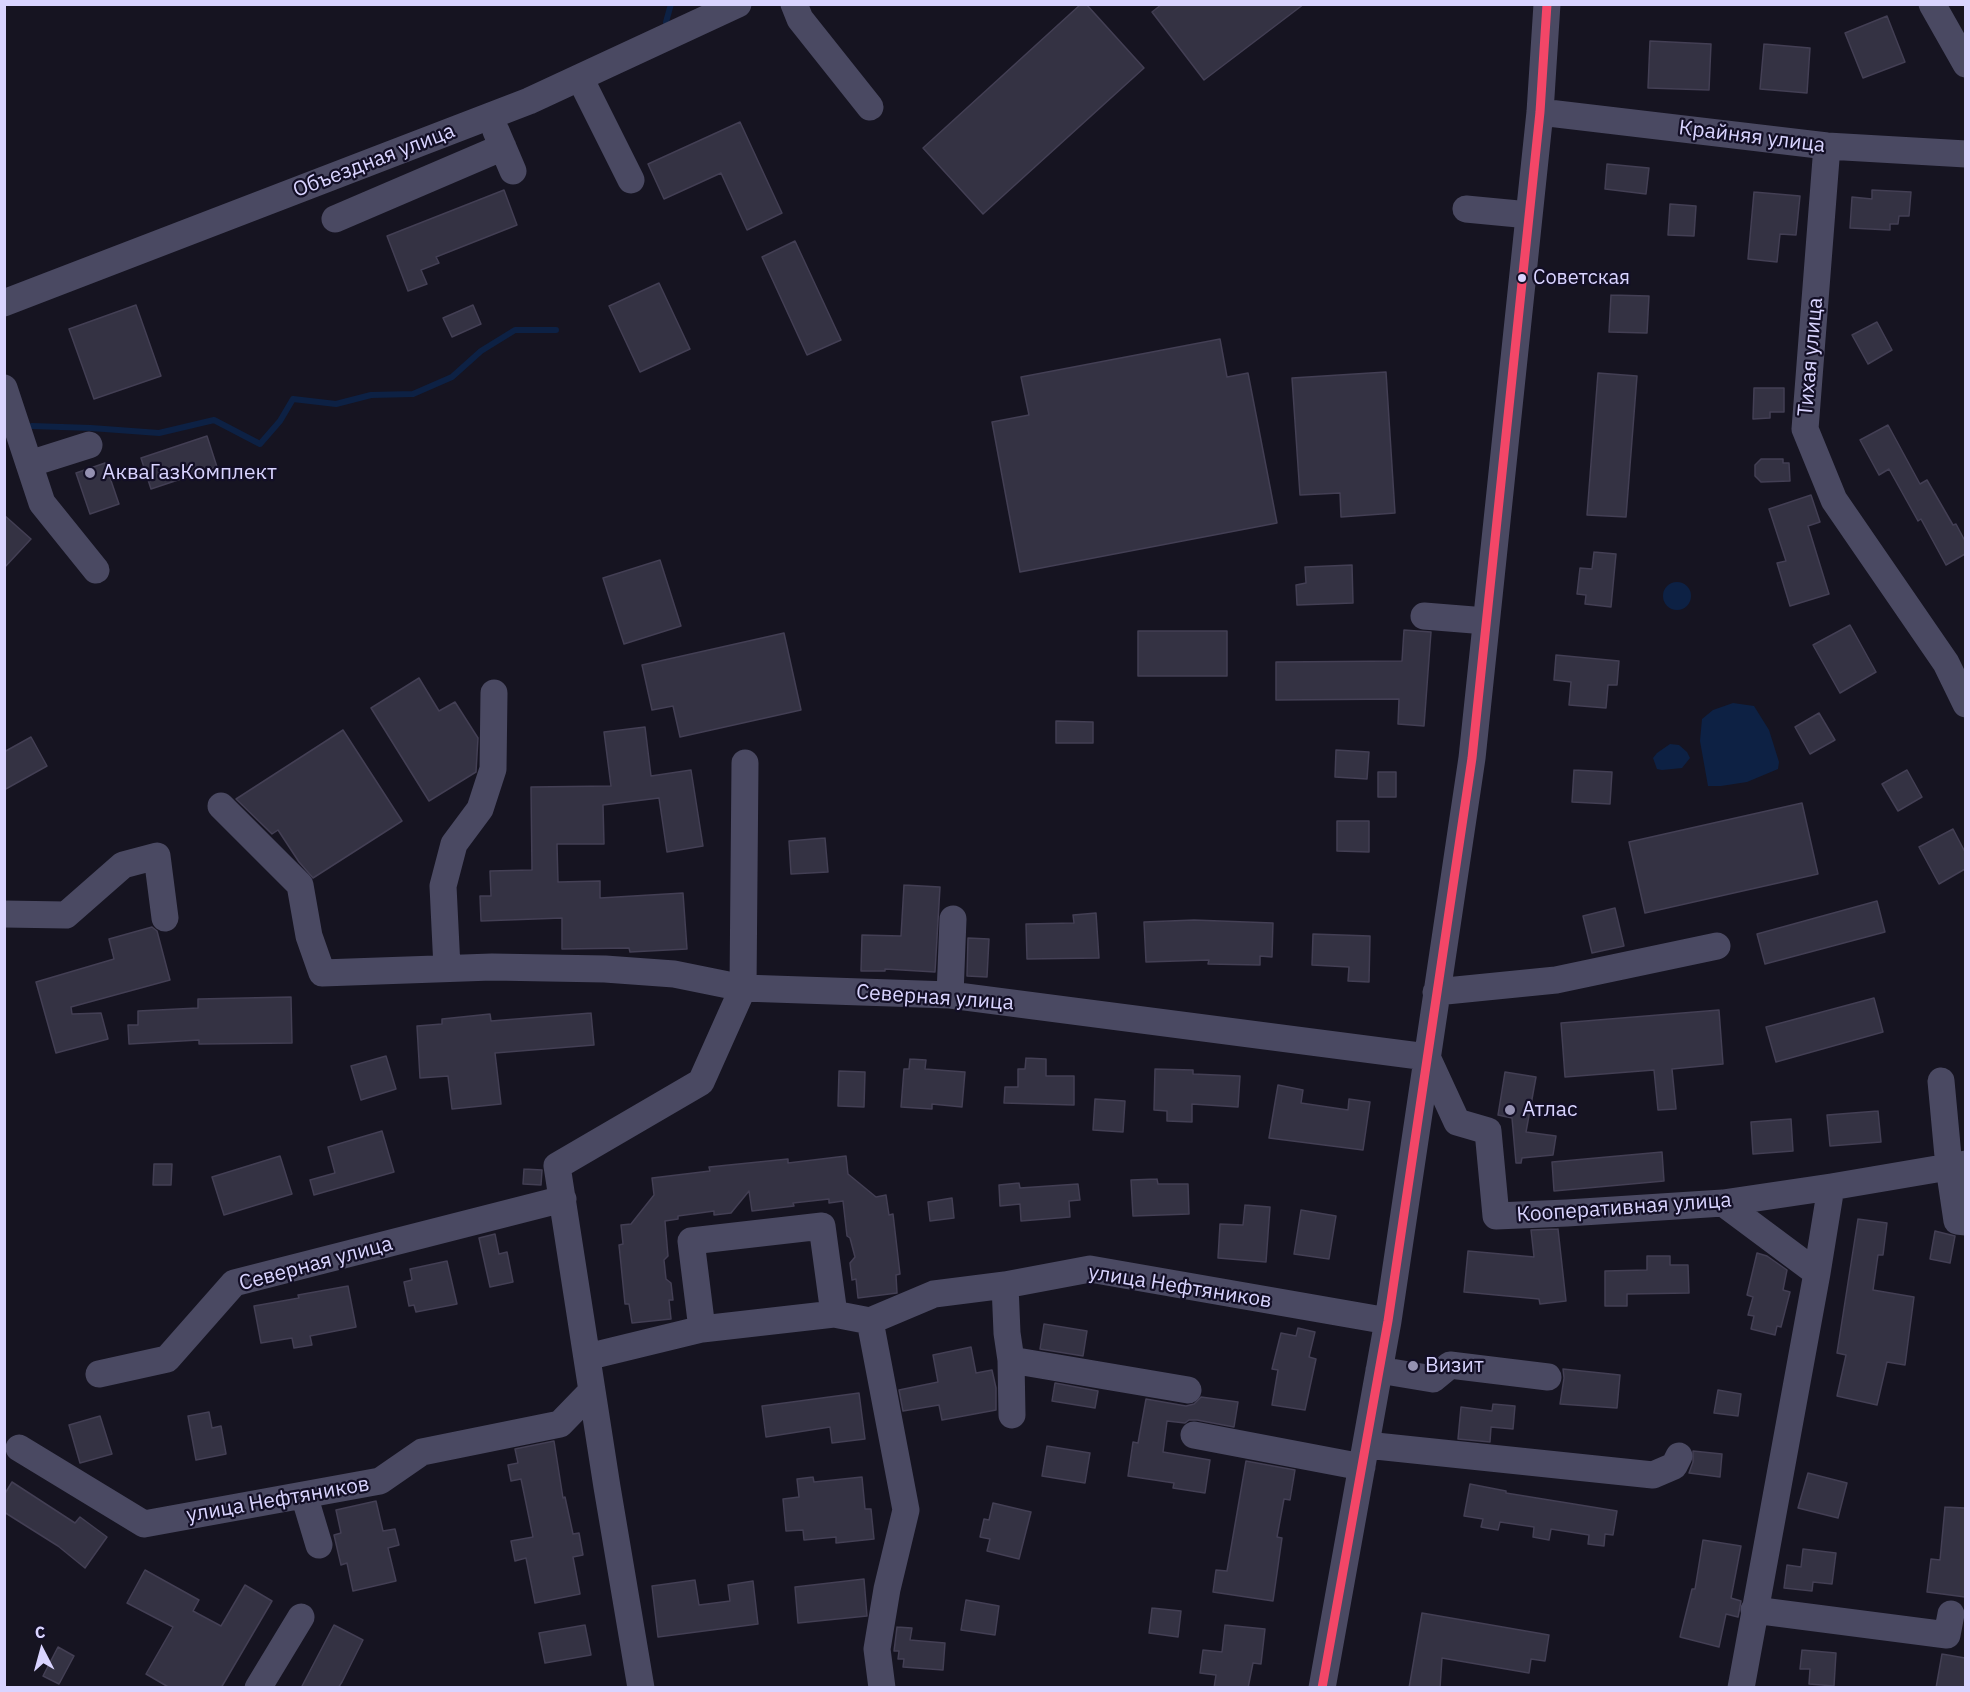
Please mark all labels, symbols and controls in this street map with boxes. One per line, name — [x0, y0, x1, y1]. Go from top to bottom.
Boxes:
street label: Крайняя улица — [1677, 116, 1827, 158]
street label: Объездная улица — [290, 119, 458, 203]
place label: Советская — [1533, 266, 1630, 290]
marker: Советская — [1516, 272, 1528, 284]
street label: Тихая улица — [1793, 296, 1829, 418]
place label: АкваГазКомплект — [102, 460, 277, 486]
marker: АкваГазКомплект — [83, 466, 97, 480]
street label: Северная улица — [855, 980, 1015, 1016]
place label: Атлас — [1522, 1097, 1578, 1123]
marker: Атлас — [1503, 1103, 1517, 1117]
street label: Кооперативная улица — [1516, 1188, 1732, 1228]
street label: Северная улица — [236, 1231, 396, 1297]
street label: улица Нефтяников — [1086, 1260, 1274, 1314]
place label: Визит — [1425, 1353, 1484, 1379]
marker: Визит — [1406, 1359, 1420, 1373]
street label: улица Нефтяников — [185, 1471, 371, 1529]
north arrow — [12, 1620, 72, 1680]
text: С — [34, 1622, 46, 1643]

